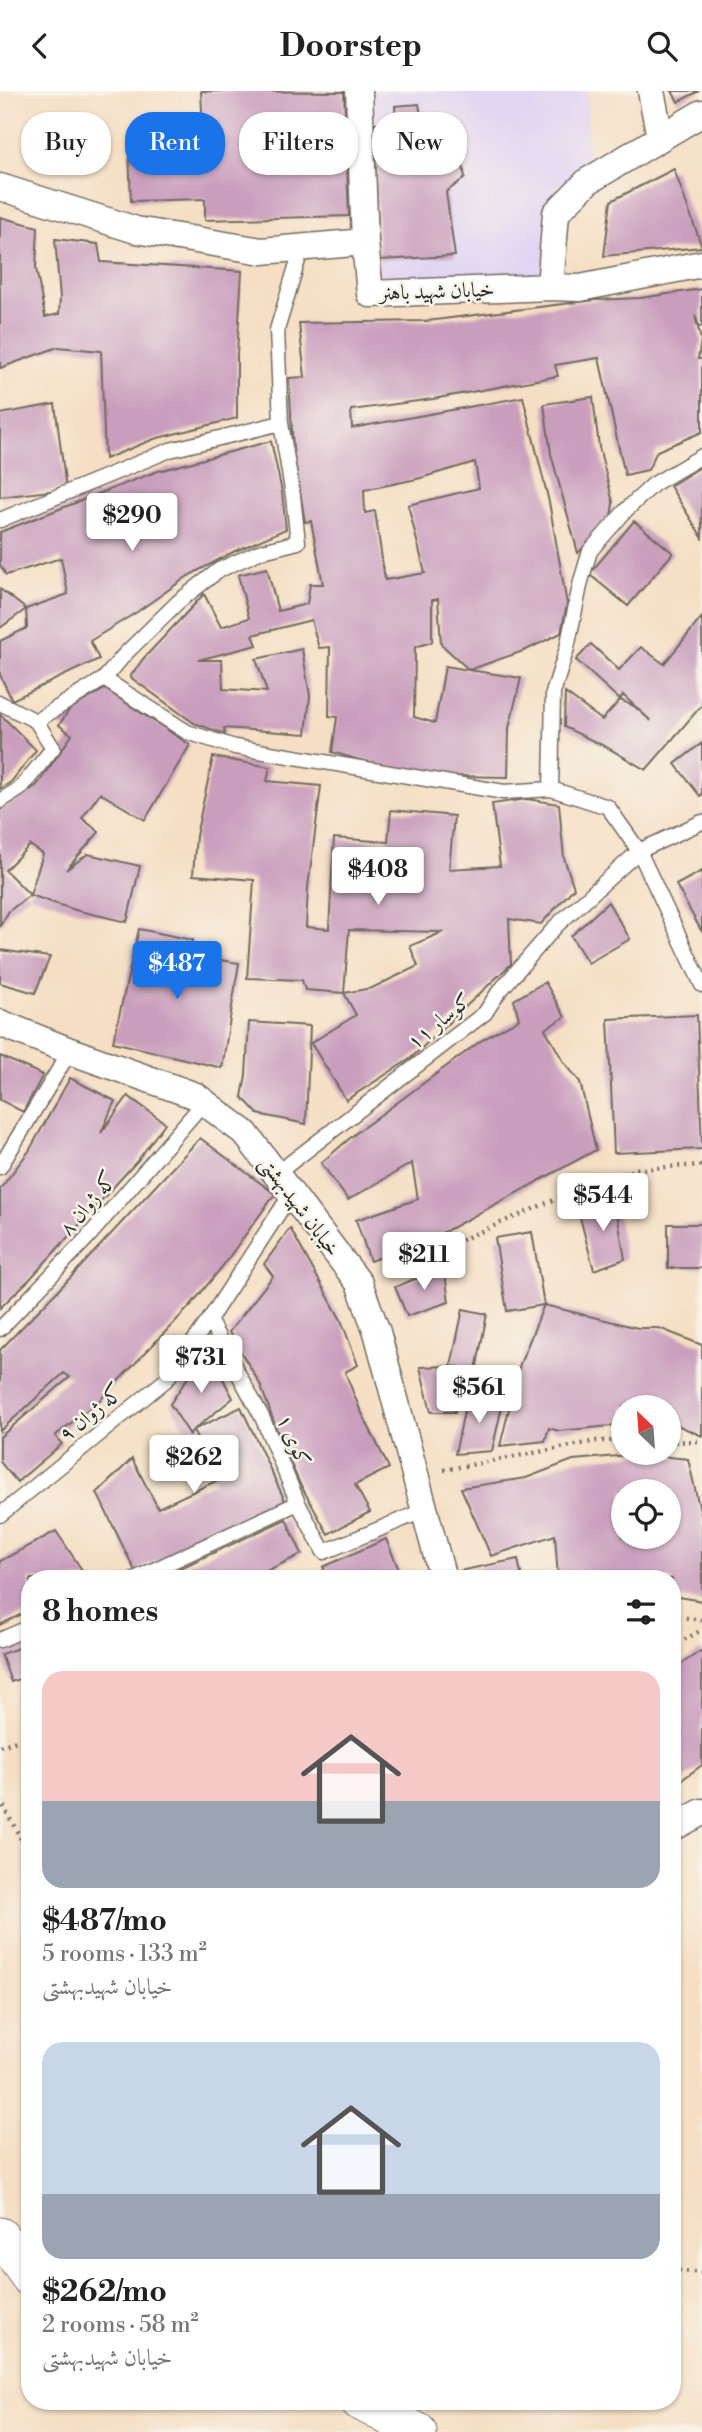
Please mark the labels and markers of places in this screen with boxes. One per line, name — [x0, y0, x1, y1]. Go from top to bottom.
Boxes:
pin: $290 — [91, 493, 173, 553]
pin: $408 — [337, 847, 419, 907]
pin: $487 — [136, 941, 218, 1001]
pin: $544 — [562, 1173, 644, 1233]
pin: $211 — [383, 1233, 465, 1292]
pin: $731 — [160, 1335, 242, 1395]
pin: $561 — [438, 1365, 520, 1425]
pin: $262 — [153, 1435, 235, 1495]

